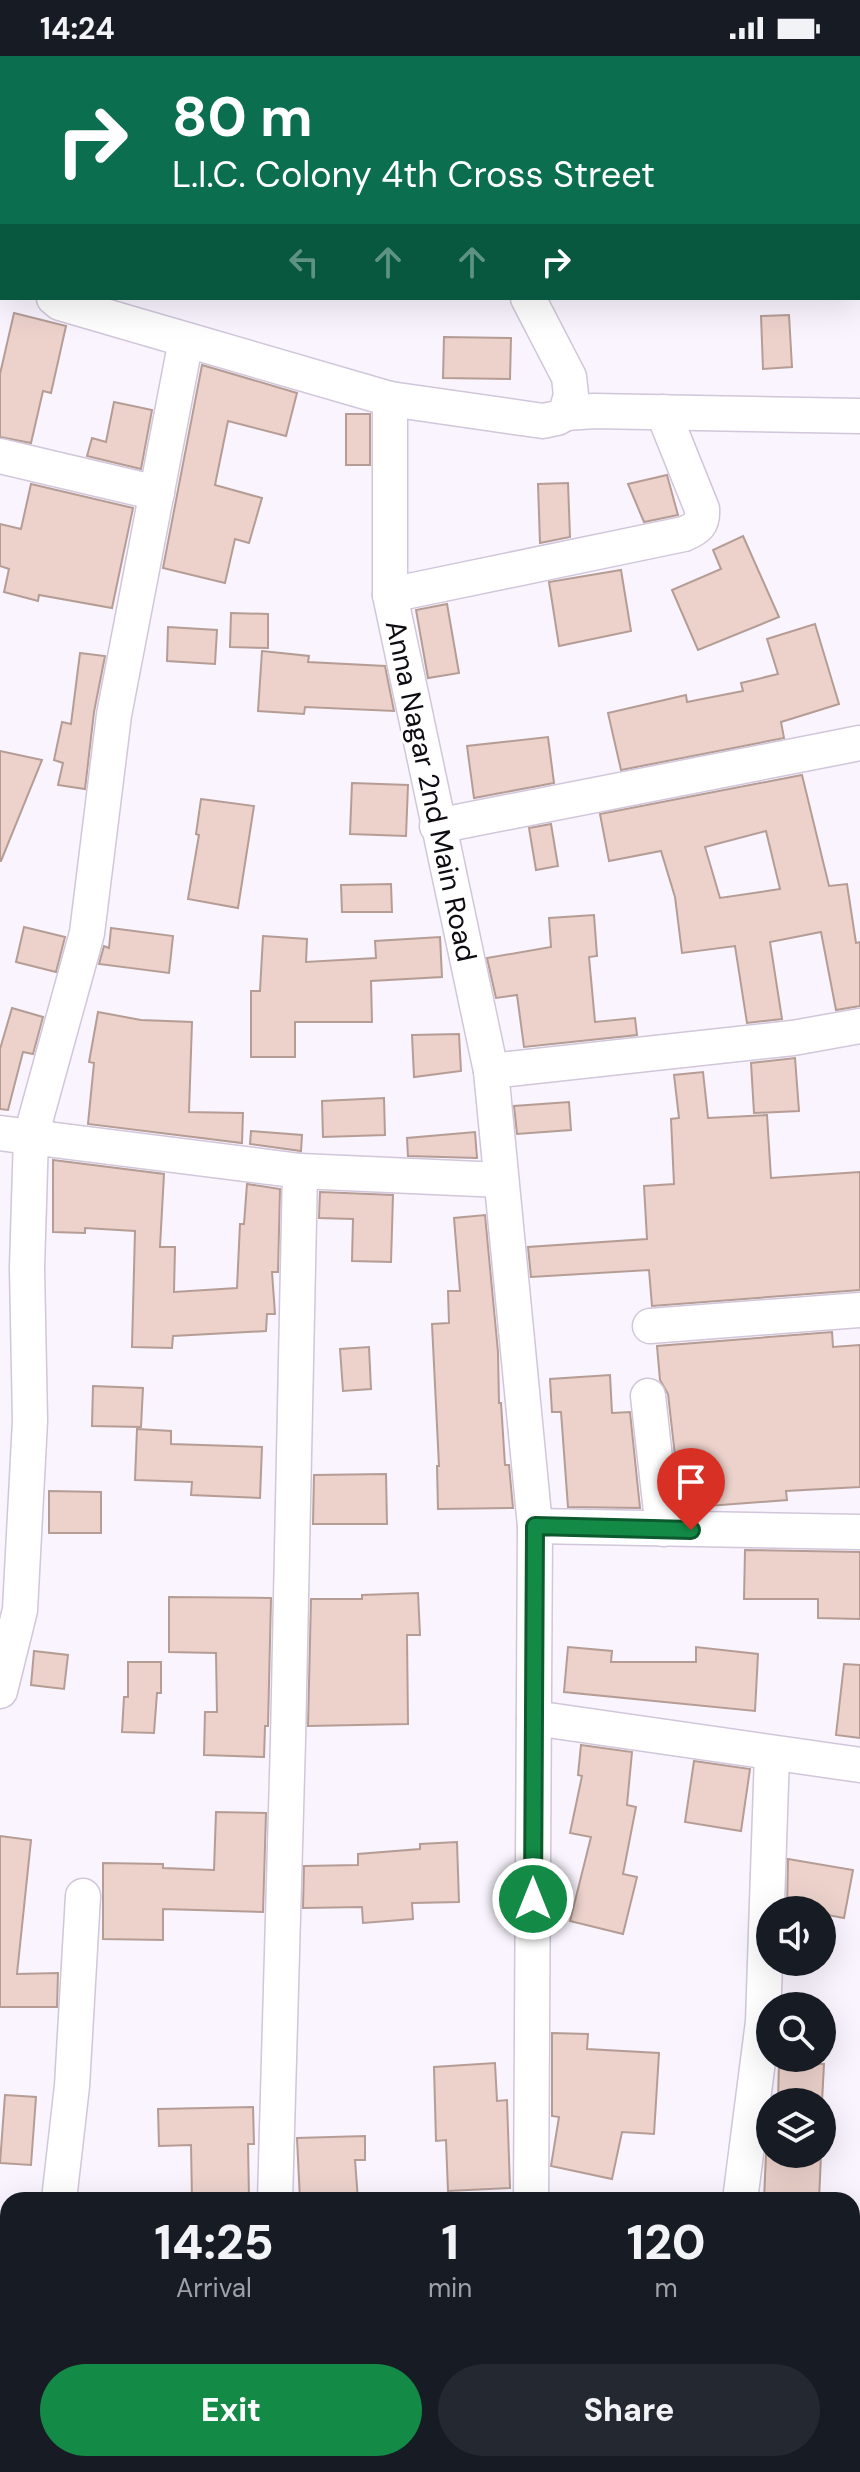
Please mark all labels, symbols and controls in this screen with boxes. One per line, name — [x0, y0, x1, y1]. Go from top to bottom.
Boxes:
text: 14:24 — [40, 9, 115, 48]
text: 80 m — [172, 80, 313, 153]
icon: right — [40, 88, 144, 192]
text: L.I.C. Colony 4th Cross Street — [172, 151, 655, 198]
icon: left — [282, 240, 326, 284]
icon: ahead — [366, 240, 410, 284]
icon: ahead — [450, 240, 494, 284]
icon: right — [534, 240, 578, 284]
street label: Anna Nagar 2nd Main Road — [377, 617, 485, 965]
pin — [657, 1448, 725, 1530]
icon: arrive — [669, 1460, 713, 1504]
position arrow — [491, 1857, 575, 1941]
map controls — [756, 1896, 836, 2168]
button: sound — [756, 1896, 836, 1976]
button: search — [756, 1992, 836, 2072]
button: layers — [756, 2088, 836, 2168]
text: 14:25 — [154, 2211, 274, 2274]
text: 1 — [441, 2211, 459, 2274]
text: 120 — [627, 2211, 706, 2274]
text: Arrival — [176, 2271, 252, 2305]
text: min — [428, 2271, 472, 2305]
text: m — [655, 2271, 678, 2305]
button: Exit — [40, 2364, 422, 2456]
button: Share — [438, 2364, 820, 2456]

